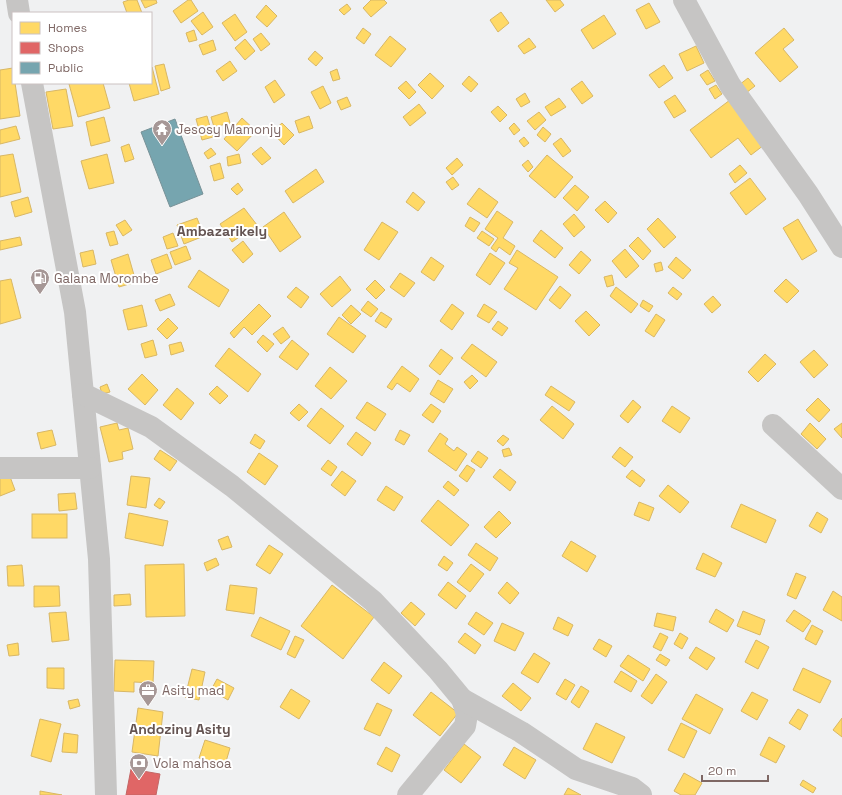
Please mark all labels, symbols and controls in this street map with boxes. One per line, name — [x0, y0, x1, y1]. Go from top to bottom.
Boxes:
legend — [12, 12, 152, 84]
text: Homes — [48, 20, 87, 36]
text: Shops — [48, 40, 84, 56]
text: Public — [48, 60, 83, 76]
temple icon: Jesosy Mamonjy — [151, 118, 173, 146]
place label: Jesosy Mamonjy — [176, 121, 281, 138]
district label: Ambazarikely — [177, 222, 267, 240]
fuel station icon: Galana Morombe — [29, 267, 51, 295]
place label: Galana Morombe — [54, 270, 159, 287]
office icon: Asity mad — [137, 679, 159, 707]
place label: Asity mad — [162, 682, 224, 699]
district label: Andoziny Asity — [129, 720, 231, 738]
bank icon: Vola mahsoa — [128, 752, 150, 780]
place label: Vola mahsoa — [153, 755, 232, 772]
scale bar — [702, 757, 768, 783]
text: 20 m — [708, 763, 736, 779]

